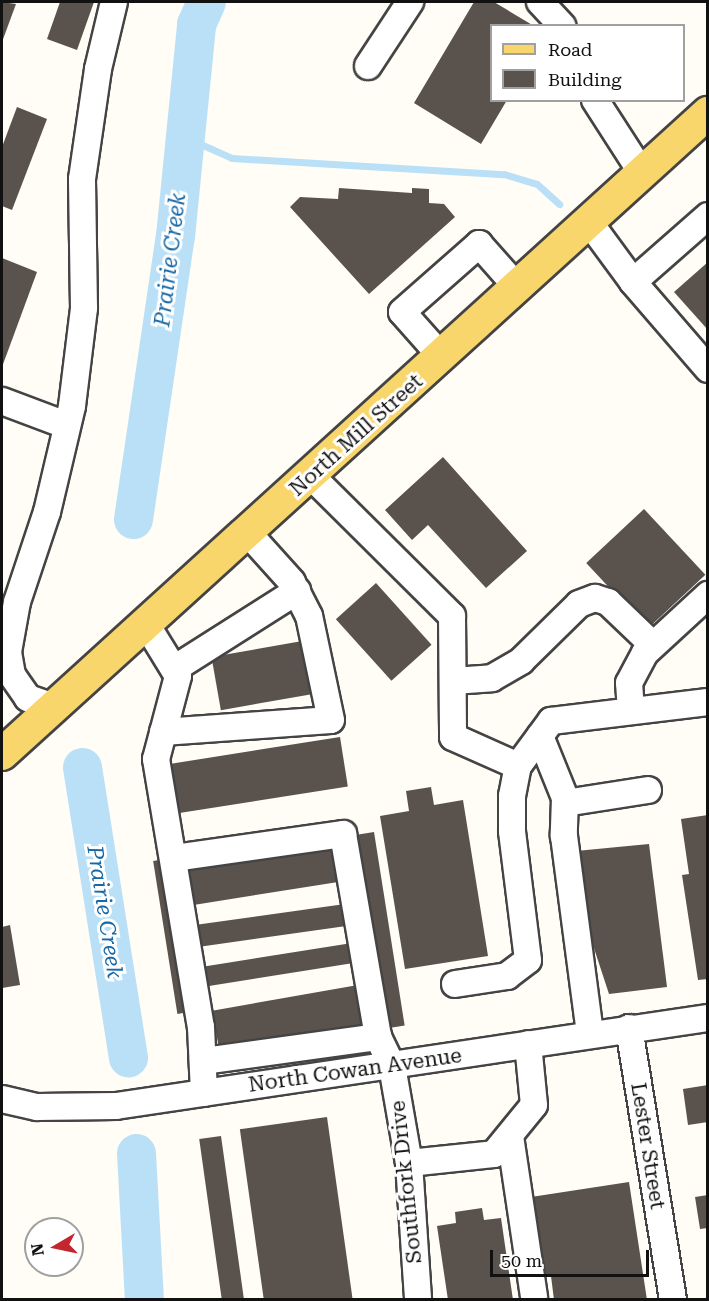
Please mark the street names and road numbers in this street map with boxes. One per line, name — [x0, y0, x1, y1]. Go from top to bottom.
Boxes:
street label: North Mill Street — [284, 369, 428, 501]
street label: North Cowan Avenue — [247, 1043, 463, 1097]
street label: Lester Street — [626, 1081, 670, 1211]
street label: Southfork Drive — [385, 1099, 427, 1265]

